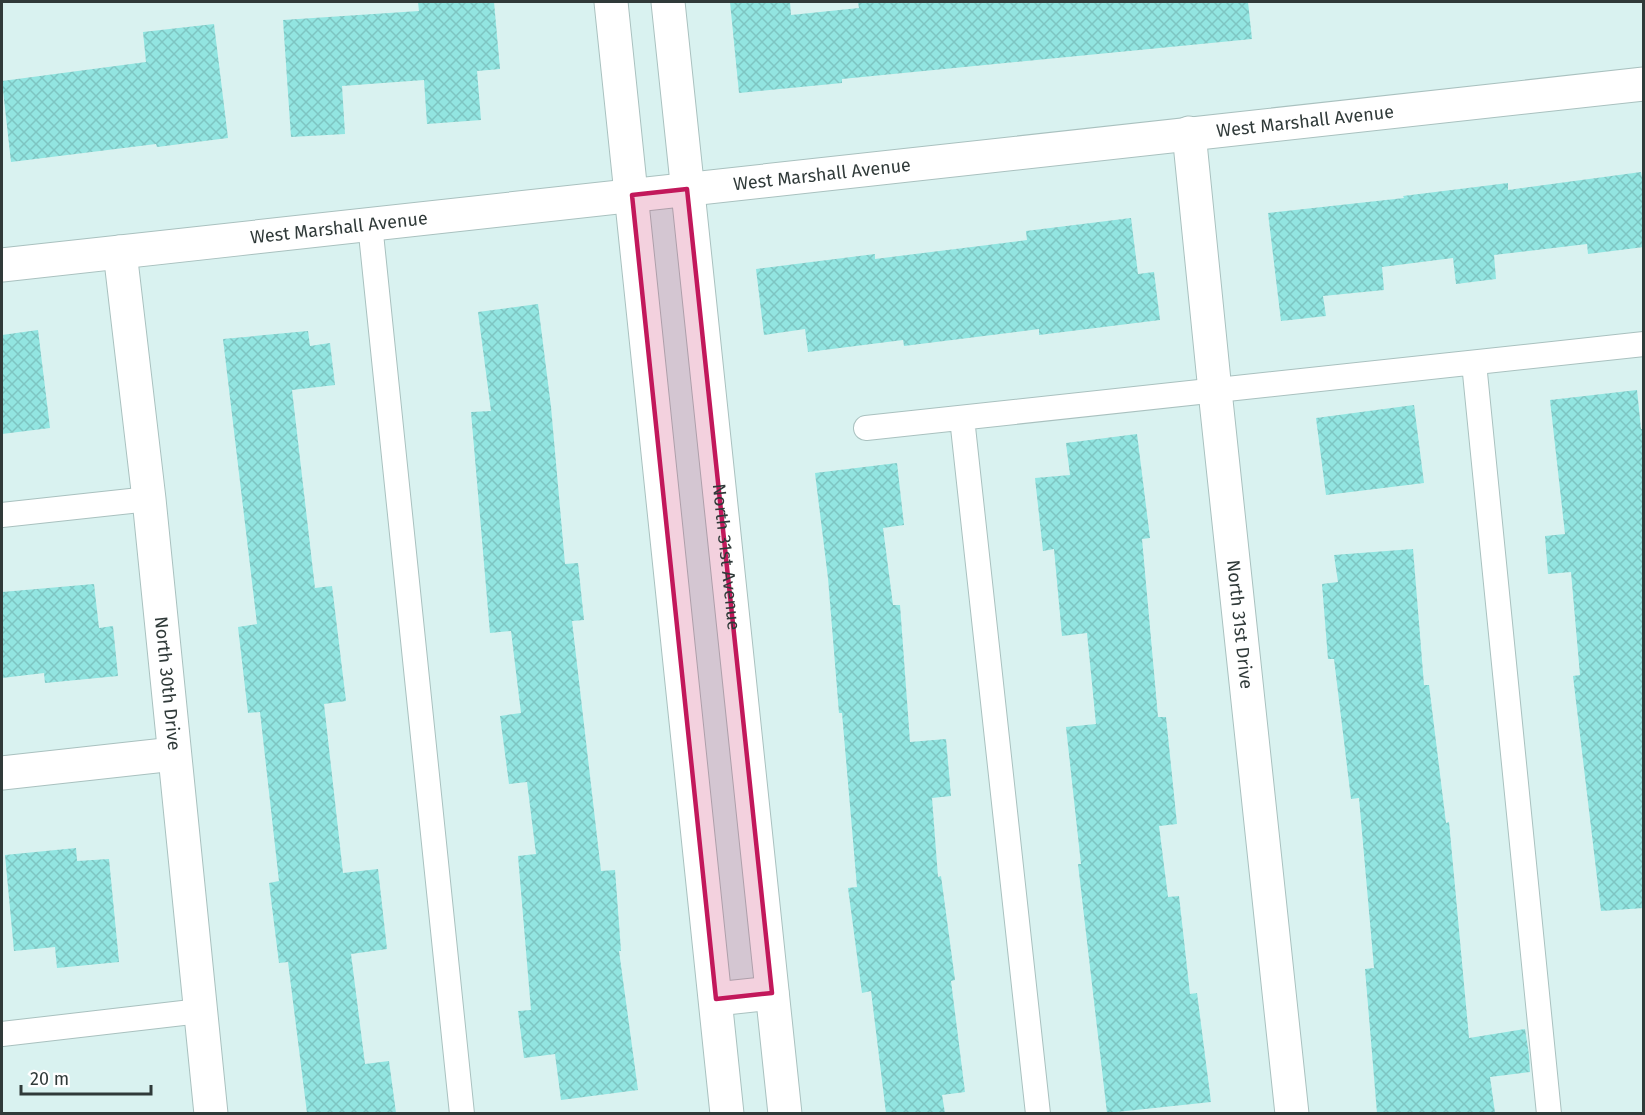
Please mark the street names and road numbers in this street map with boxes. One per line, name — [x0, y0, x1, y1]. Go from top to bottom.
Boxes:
street label: West Marshall Avenue — [1215, 101, 1395, 142]
street label: West Marshall Avenue — [732, 154, 912, 195]
street label: West Marshall Avenue — [249, 207, 429, 249]
street label: North 31st Avenue — [708, 482, 745, 631]
street label: North 31st Drive — [1222, 559, 1258, 690]
street label: North 30th Drive — [150, 615, 185, 751]

